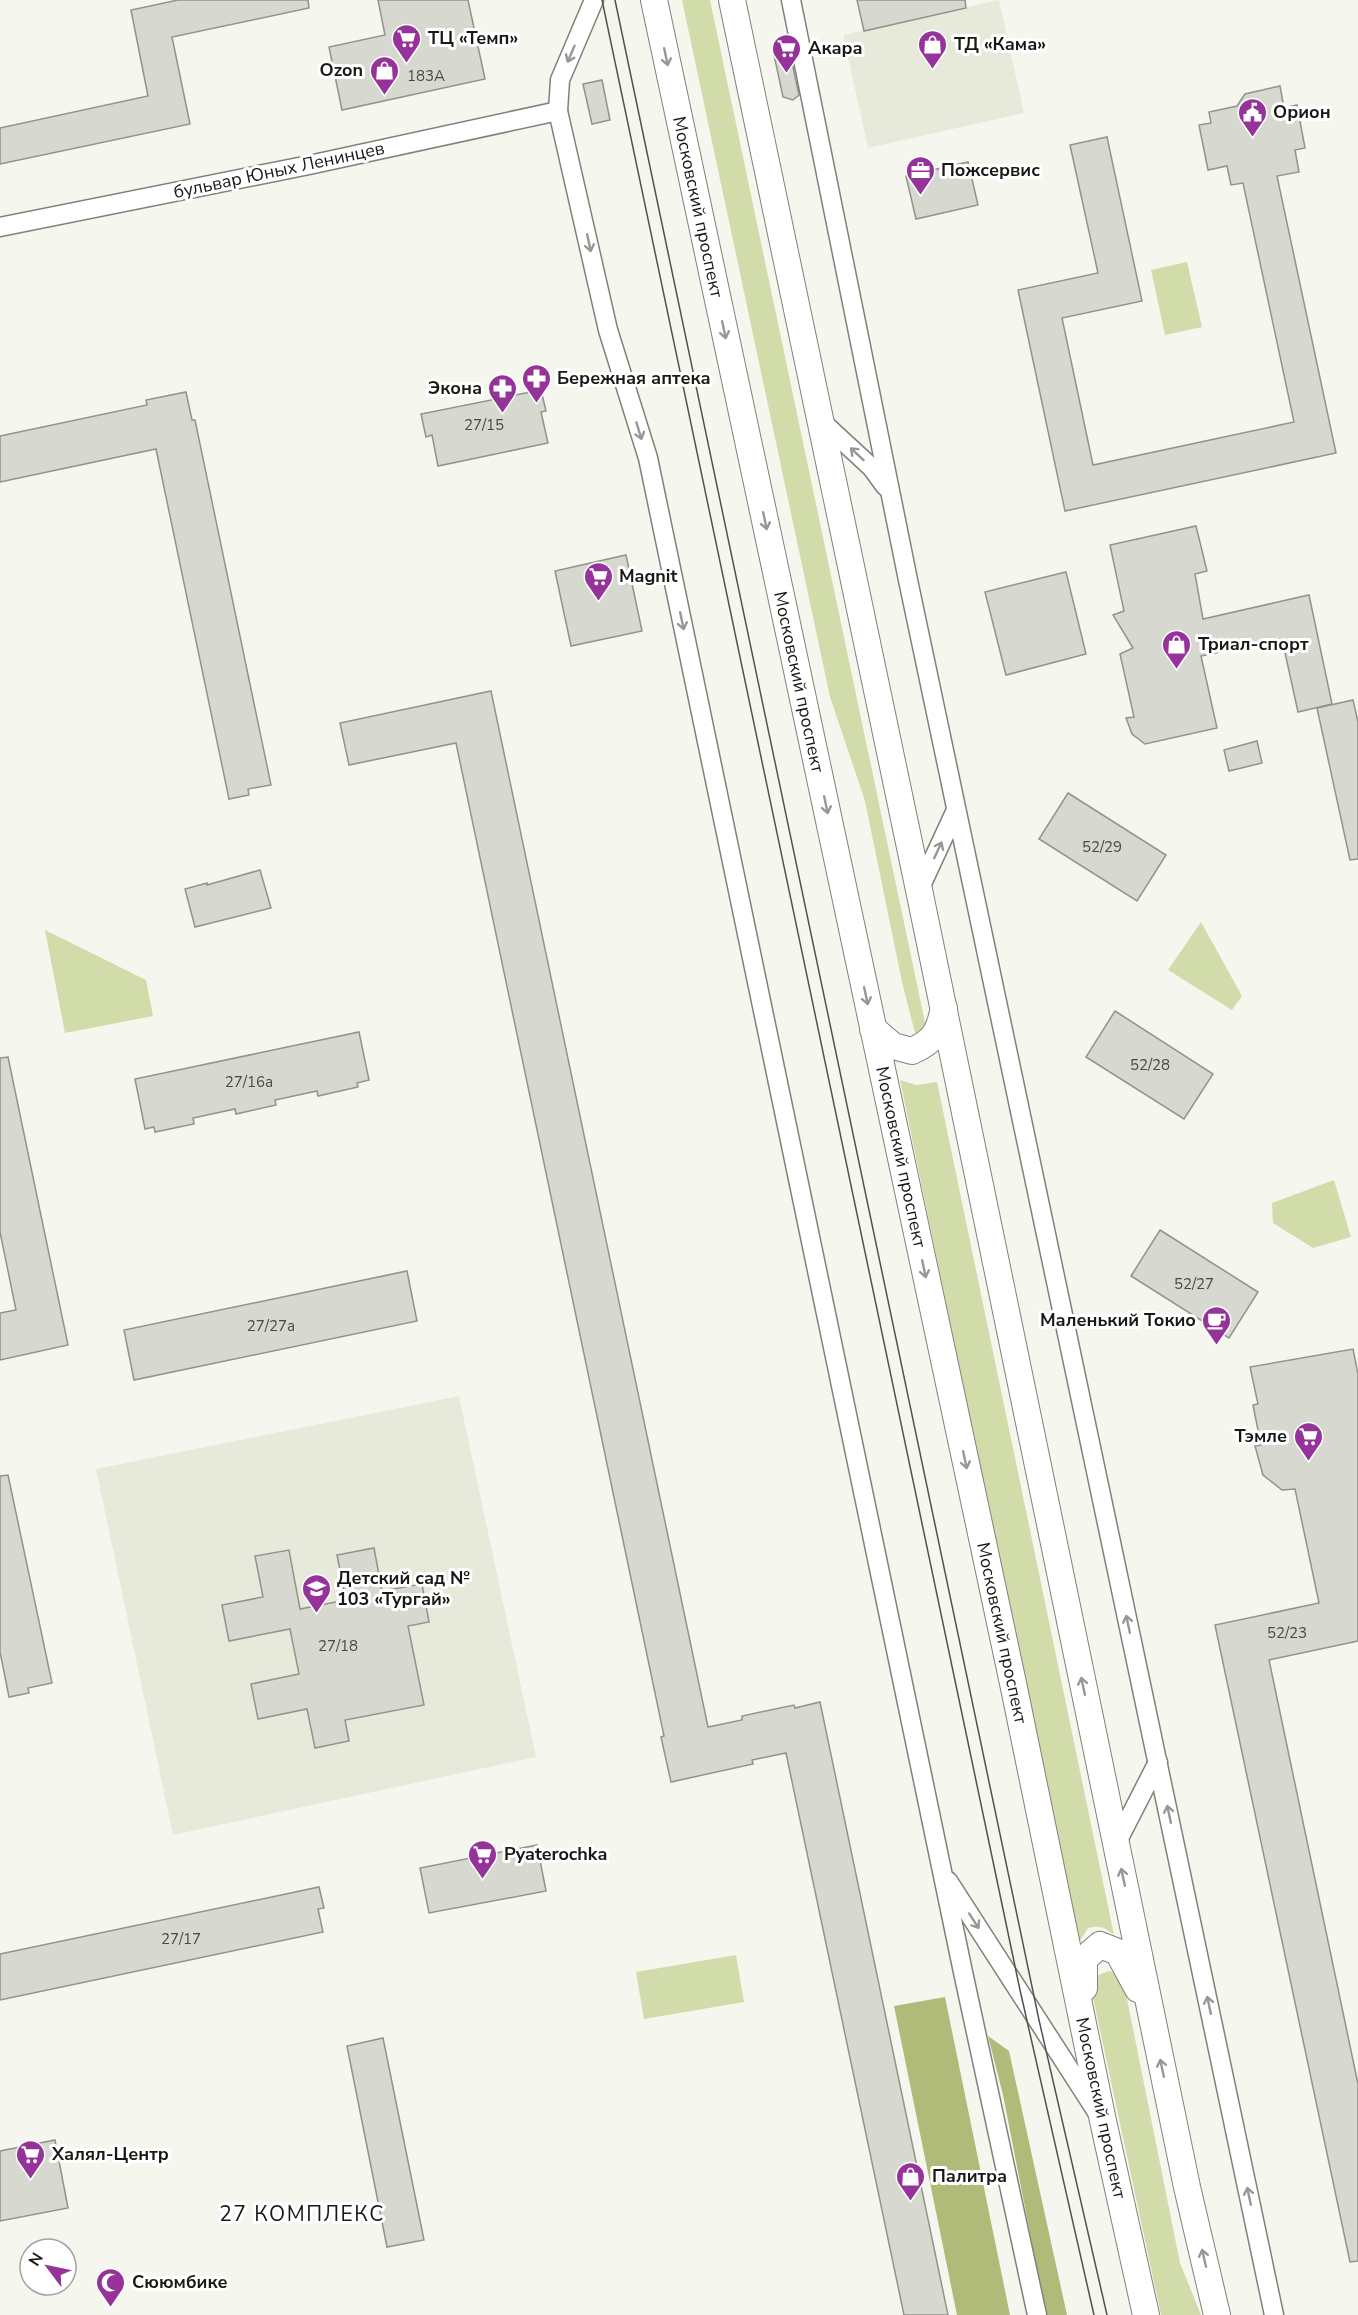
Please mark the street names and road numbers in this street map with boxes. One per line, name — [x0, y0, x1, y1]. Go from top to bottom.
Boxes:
street label: Московский проспект — [667, 114, 729, 300]
street label: бульвар Юных Ленинцев — [171, 136, 387, 204]
street label: Московский проспект — [768, 589, 830, 775]
street label: Московский проспект — [870, 1064, 932, 1250]
street label: Московский проспект — [971, 1540, 1033, 1726]
street label: Московский проспект — [1070, 2015, 1132, 2201]

